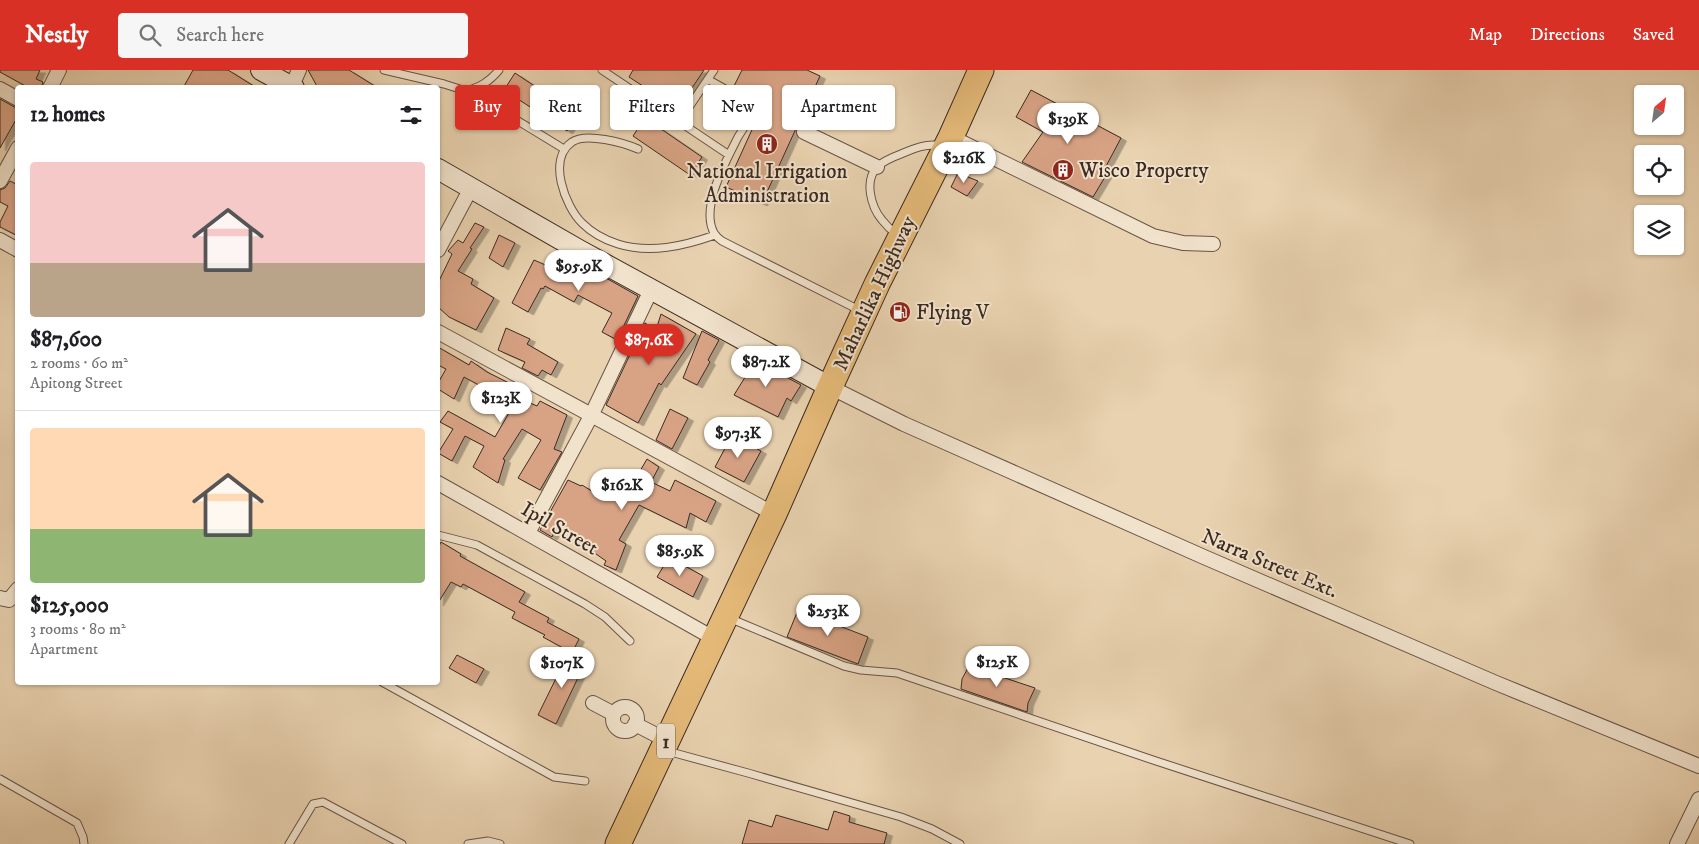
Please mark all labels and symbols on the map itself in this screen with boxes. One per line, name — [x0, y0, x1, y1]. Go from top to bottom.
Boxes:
north arrow — [1634, 85, 1684, 135]
pin: $139K — [1033, 102, 1103, 145]
building icon: National Irrigation Administration — [755, 132, 779, 156]
pin: $216K — [929, 142, 999, 184]
building icon: Wisco Property — [1051, 158, 1075, 182]
place label: Wisco Property — [1078, 158, 1209, 184]
place label: National Irrigation Administration — [687, 159, 847, 209]
street label: Maharlika Highway — [828, 211, 923, 375]
pin: $95.9K — [538, 250, 620, 292]
fuel station icon: Flying V — [888, 300, 912, 324]
place label: Flying V — [916, 300, 990, 326]
pin: $87.6K — [608, 324, 690, 366]
pin: $87.2K — [725, 346, 807, 388]
pin: $123K — [466, 382, 536, 424]
pin: $97.3K — [697, 416, 779, 459]
pin: $162K — [587, 468, 657, 511]
street label: Ipil Street — [516, 496, 603, 561]
street label: Narra Street Ext. — [1197, 523, 1342, 604]
pin: $85.9K — [639, 534, 721, 577]
pin: $253K — [793, 594, 863, 637]
pin: $107K — [527, 646, 597, 689]
pin: $125K — [962, 646, 1032, 688]
road number: 1 — [657, 724, 675, 758]

